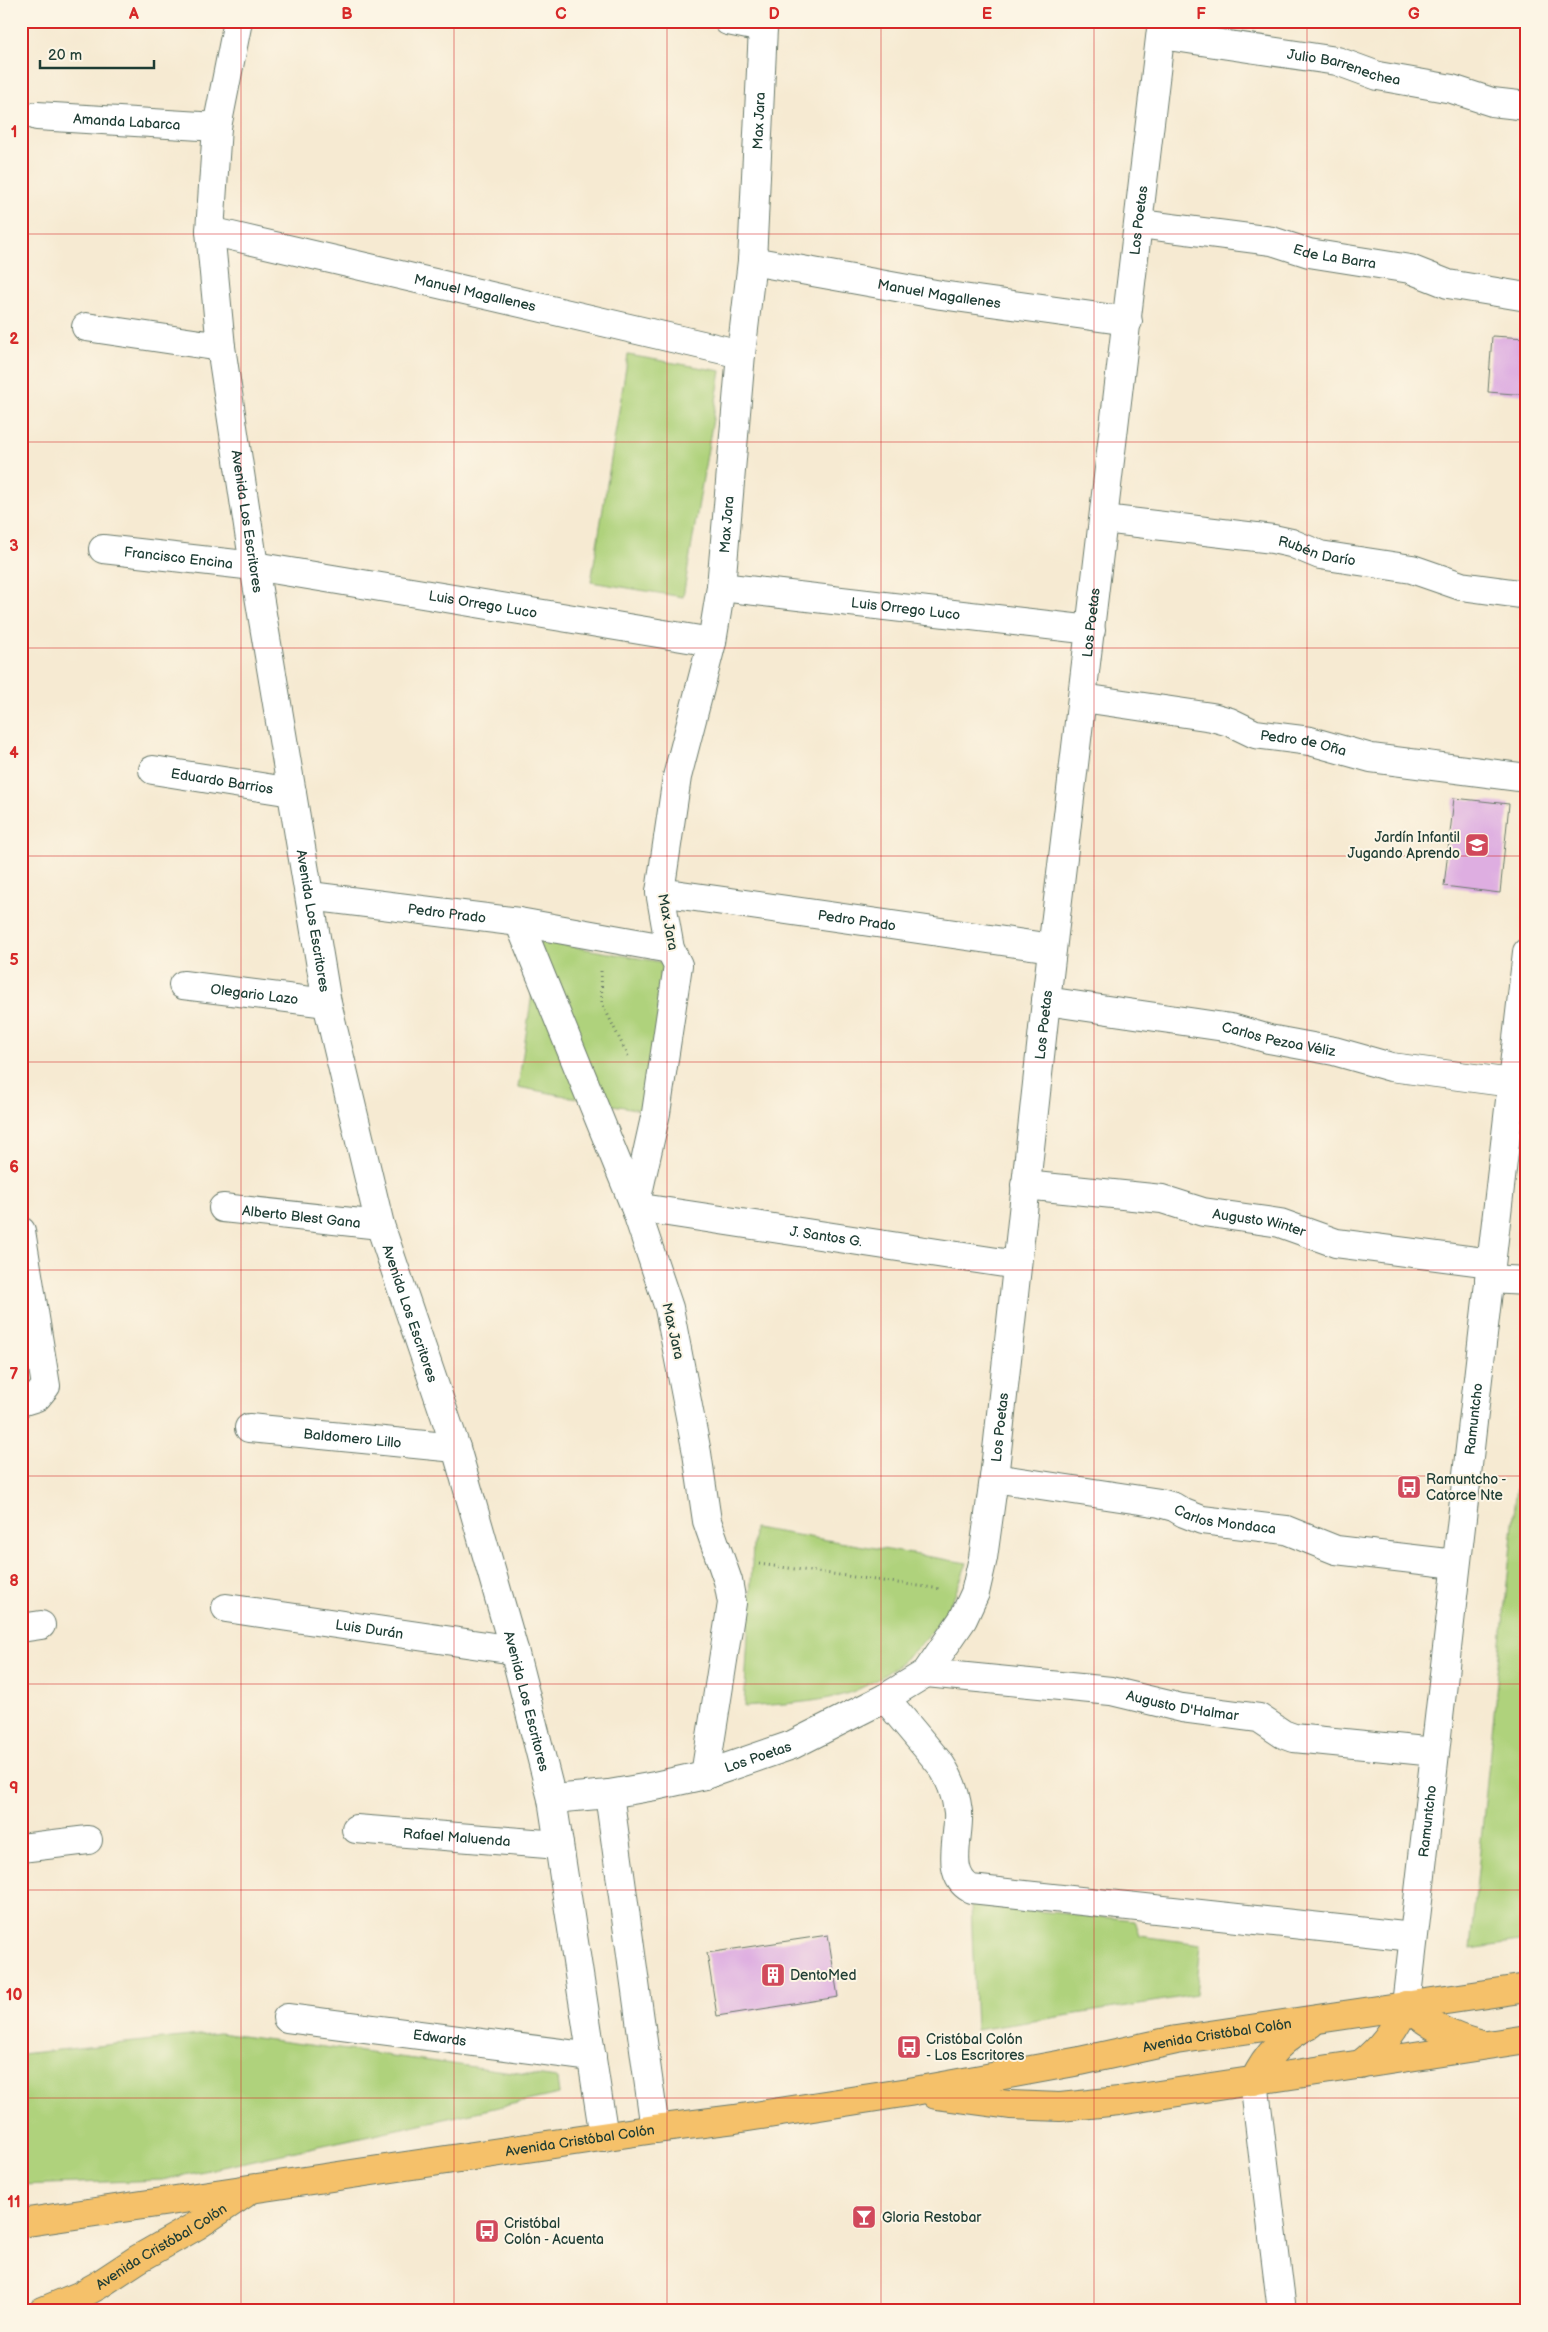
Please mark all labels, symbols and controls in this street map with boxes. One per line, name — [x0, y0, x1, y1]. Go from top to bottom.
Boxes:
text: A — [128, 5, 139, 24]
text: B — [341, 5, 353, 24]
text: C — [555, 5, 567, 24]
text: D — [768, 5, 780, 24]
text: E — [982, 5, 992, 24]
text: F — [1196, 5, 1206, 24]
text: G — [1408, 5, 1420, 24]
scale bar — [40, 38, 154, 70]
street label: Julio Barrenechea — [1286, 45, 1402, 88]
text: 20 m — [48, 46, 82, 65]
street label: Max Jara — [749, 92, 768, 150]
street label: Amanda Labarca — [73, 110, 181, 133]
text: 1 — [11, 123, 17, 142]
street label: Los Poetas — [1126, 185, 1151, 256]
street label: Ede La Barra — [1291, 240, 1378, 272]
street label: Manuel Magallenes — [412, 270, 538, 315]
street label: Manuel Magallenes — [876, 275, 1002, 312]
text: 2 — [9, 330, 19, 349]
street label: Avenida Los Escritores — [228, 449, 267, 594]
street label: Max Jara — [715, 495, 737, 554]
street label: Rubén Darío — [1277, 532, 1357, 569]
text: 3 — [9, 537, 19, 556]
street label: Francisco Encina — [123, 543, 234, 572]
street label: Luis Orrego Luco — [427, 587, 539, 621]
street label: Los Poetas — [1078, 587, 1103, 658]
street label: Luis Orrego Luco — [850, 594, 961, 623]
street label: Pedro de Oña — [1259, 726, 1349, 759]
text: 4 — [9, 744, 19, 763]
street label: Eduardo Barrios — [170, 764, 275, 797]
place label: Jardín Infantil Jugando Aprendo — [1348, 829, 1460, 862]
school or university icon: Jardín Infantil Jugando Aprendo — [1464, 832, 1490, 858]
street label: Avenida Los Escritores — [293, 848, 334, 993]
street label: Max Jara — [654, 892, 682, 952]
street label: Pedro Prado — [407, 900, 487, 926]
street label: Pedro Prado — [817, 906, 897, 934]
text: 5 — [9, 951, 19, 970]
street label: Olegario Lazo — [210, 980, 299, 1008]
street label: Los Poetas — [1031, 989, 1056, 1060]
street label: Carlos Pezoa Véliz — [1221, 1018, 1337, 1060]
text: 6 — [9, 1158, 19, 1177]
street label: Alberto Blest Gana — [241, 1202, 362, 1231]
street label: Augusto Winter — [1212, 1205, 1309, 1240]
street label: J. Santos G. — [789, 1222, 864, 1250]
street label: Avenida Los Escritores — [379, 1242, 441, 1384]
street label: Max Jara — [658, 1301, 688, 1361]
text: 7 — [10, 1365, 19, 1384]
street label: Ramuntcho — [1461, 1382, 1486, 1456]
street label: Los Poetas — [987, 1392, 1012, 1463]
street label: Baldomero Lillo — [303, 1425, 402, 1451]
place label: Ramuntcho - Catorce Nte — [1426, 1471, 1506, 1504]
bus stop icon: Ramuntcho - Catorce Nte — [1396, 1474, 1422, 1500]
street label: Carlos Mondaca — [1171, 1501, 1277, 1537]
text: 8 — [9, 1572, 19, 1591]
street label: Luis Durán — [334, 1616, 405, 1642]
street label: Avenida Los Escritores — [500, 1629, 553, 1773]
street label: Augusto D'Halmar — [1125, 1686, 1241, 1724]
street label: Los Poetas — [722, 1737, 794, 1776]
text: 9 — [9, 1779, 19, 1798]
street label: Ramuntcho — [1415, 1784, 1440, 1858]
street label: Rafael Maluenda — [402, 1824, 511, 1850]
building icon: DentoMed — [760, 1962, 786, 1988]
place label: DentoMed — [790, 1967, 856, 1984]
text: 10 — [6, 1986, 22, 2005]
street label: Avenida Cristóbal Colón — [1141, 2014, 1293, 2056]
street label: Edwards — [412, 2026, 468, 2049]
place label: Cristóbal Colón - Los Escritores — [926, 2031, 1024, 2064]
bus stop icon: Cristóbal Colón - Los Escritores — [896, 2034, 922, 2060]
street label: Avenida Cristóbal Colón — [504, 2121, 656, 2160]
text: 11 — [7, 2193, 21, 2212]
street label: Avenida Cristóbal Colón — [92, 2199, 230, 2293]
bar icon: Gloria Restobar — [851, 2204, 877, 2230]
place label: Gloria Restobar — [882, 2209, 982, 2226]
place label: Cristóbal Colón - Acuenta — [504, 2215, 604, 2248]
bus stop icon: Cristóbal Colón - Acuenta — [474, 2218, 500, 2244]

